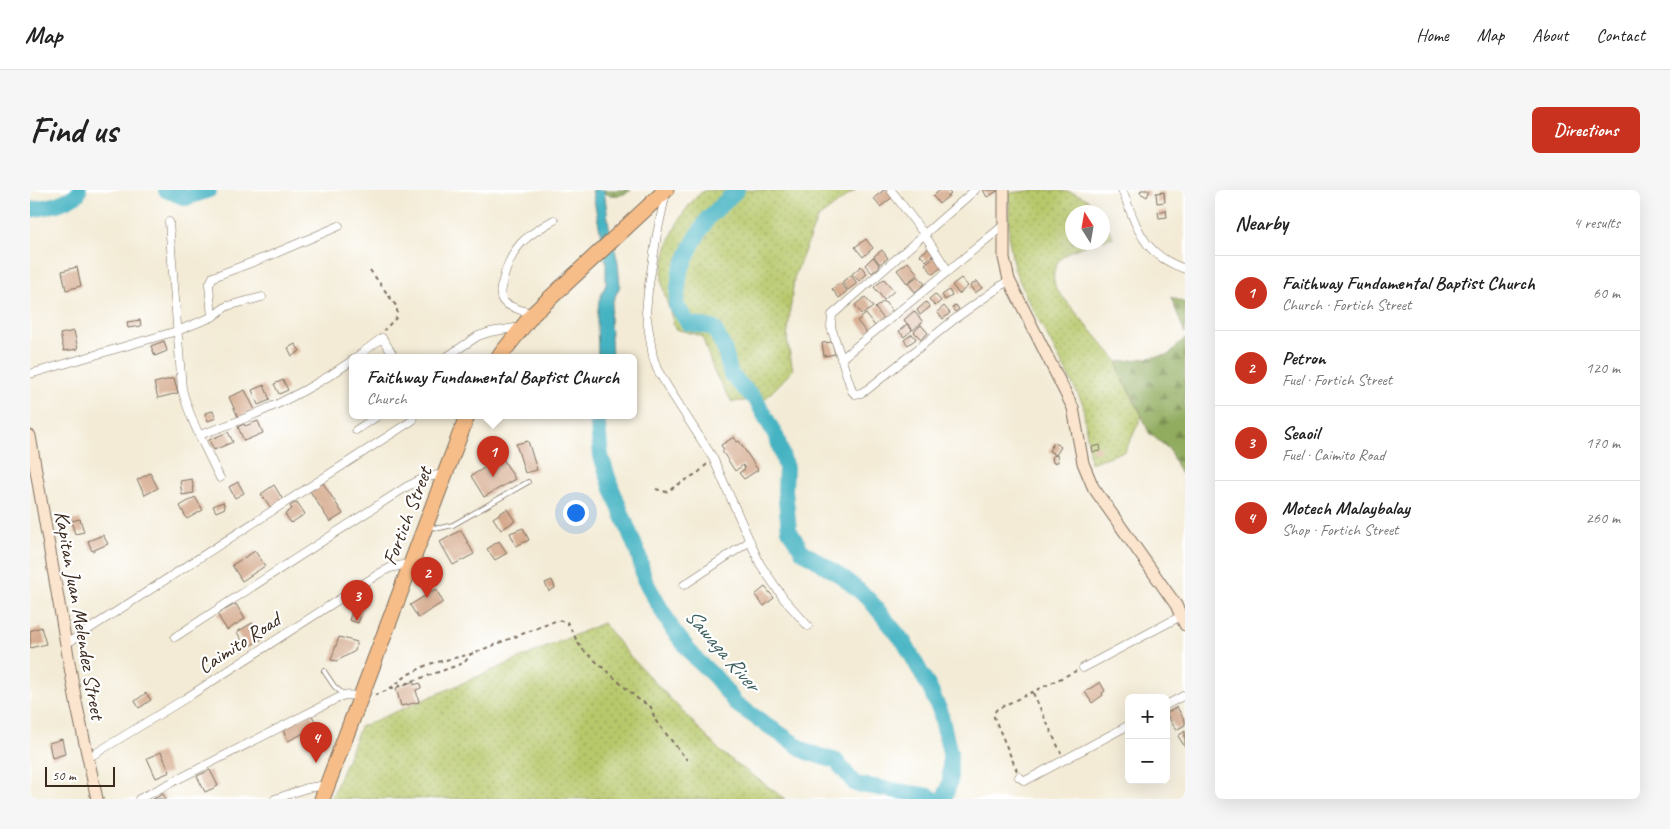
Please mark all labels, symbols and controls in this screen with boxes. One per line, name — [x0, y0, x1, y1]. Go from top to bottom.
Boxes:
text: Map — [25, 20, 62, 50]
text: Home — [1416, 24, 1449, 46]
text: Map — [1477, 24, 1504, 46]
text: About — [1532, 24, 1568, 46]
text: Contact — [1596, 24, 1645, 46]
button: Directions — [1532, 107, 1640, 153]
text: Find us — [30, 108, 117, 153]
north arrow — [1065, 205, 1110, 250]
text: Nearby — [1235, 210, 1288, 236]
text: 4 results — [1573, 213, 1620, 233]
text: Faithway Fundamental Baptist Church — [1282, 271, 1535, 295]
text: 1 — [1247, 283, 1255, 303]
text: 60 m — [1593, 283, 1620, 303]
text: Church · Fortich Street — [1282, 295, 1411, 315]
text: Petron — [1282, 346, 1326, 370]
popup — [349, 354, 637, 419]
text: 2 — [1247, 358, 1255, 378]
text: 120 m — [1586, 358, 1620, 378]
text: Faithway Fundamental Baptist Church — [367, 365, 619, 389]
text: Fuel · Fortich Street — [1282, 370, 1392, 390]
text: Church — [367, 389, 407, 409]
text: Seaoil — [1282, 421, 1319, 445]
text: 3 — [1247, 433, 1255, 453]
text: 170 m — [1586, 433, 1620, 453]
pin: 1 — [477, 436, 509, 477]
text: Fuel · Caimito Road — [1282, 445, 1385, 465]
street label: Fortich Street — [376, 461, 438, 569]
text: Motech Malaybalay — [1282, 496, 1410, 520]
your location — [563, 500, 589, 526]
text: 4 — [1247, 508, 1255, 528]
text: 260 m — [1586, 508, 1620, 528]
street label: Kapitan Juan Melendez Street — [49, 509, 112, 723]
text: Shop · Fortich Street — [1282, 520, 1398, 540]
pin: 2 — [411, 557, 443, 598]
pin: 3 — [341, 580, 373, 621]
water label: Sawaga River — [679, 603, 768, 700]
street label: Caimito Road — [193, 605, 288, 679]
map controls — [1125, 694, 1170, 784]
button: + — [1125, 694, 1170, 739]
pin: 4 — [300, 722, 332, 763]
button: − — [1125, 739, 1170, 784]
scale bar — [45, 764, 115, 787]
text: 50 m — [52, 767, 76, 784]

